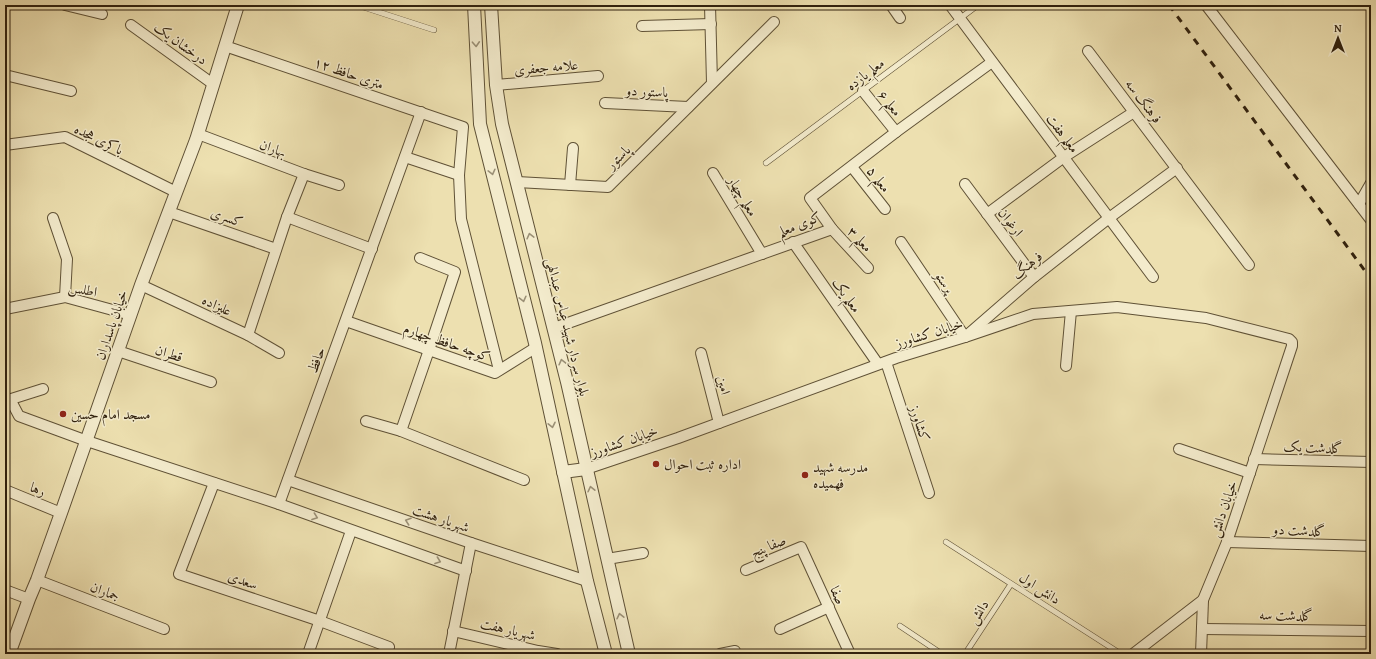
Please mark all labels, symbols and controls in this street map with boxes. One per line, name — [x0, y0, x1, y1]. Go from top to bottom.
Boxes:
street label: درخشان یک — [150, 17, 212, 69]
north arrow — [1318, 18, 1358, 58]
text: N — [1334, 20, 1342, 36]
one-way arrow — [471, 41, 480, 47]
street label: ۱۲ متری حافظ — [311, 52, 387, 94]
street label: معلم یازده — [842, 53, 891, 99]
street label: علامه جعفری — [513, 54, 579, 80]
street label: فرهنگ سه — [1121, 75, 1167, 127]
street label: پاستور دو — [623, 80, 670, 103]
street label: معلم ۶ — [869, 86, 907, 124]
street label: معلم هفت — [1038, 109, 1084, 160]
street label: باکری هجده — [71, 119, 127, 160]
street label: بهاران — [257, 134, 289, 162]
street label: پاستور — [600, 139, 636, 176]
street label: معلم ۵ — [858, 162, 896, 200]
one-way arrow — [487, 169, 496, 176]
street label: معلم چهار — [718, 170, 763, 223]
street label: کسری — [208, 202, 246, 232]
street label: ارغوان — [994, 204, 1028, 240]
street label: کوی معلم — [774, 206, 826, 246]
street label: معلم ۳ — [839, 222, 877, 260]
one-way arrow — [527, 233, 535, 240]
street label: فرهنگ — [1007, 246, 1047, 284]
street label: بلوار سردار شهید عباس عبدالهی — [541, 256, 595, 399]
street label: پرستو — [929, 265, 961, 298]
street label: معلم یک — [824, 273, 866, 320]
street label: اطلس — [67, 276, 99, 302]
street label: خیابان پاسداران — [90, 287, 133, 363]
street label: علیزاده — [199, 290, 235, 320]
one-way arrow — [519, 295, 527, 302]
street label: خیابان کشاورز — [891, 313, 965, 353]
street label: کوچه حافظ چهارم — [400, 318, 493, 369]
street label: قطران — [153, 339, 185, 367]
street label: حافظ — [302, 344, 330, 376]
one-way arrow — [559, 359, 567, 366]
street label: امین — [712, 373, 736, 397]
street label: کشاورز — [904, 400, 935, 444]
place label: مسجد امام حسین — [71, 404, 150, 427]
marker: مسجد امام حسین — [58, 409, 68, 419]
street label: خیابان کشاورز — [586, 420, 660, 462]
one-way arrow — [548, 422, 556, 428]
street label: گلدشت یک — [1283, 436, 1343, 458]
place label: اداره ثبت احوال — [664, 454, 741, 474]
place label: مدرسه شهید فهمیده — [813, 457, 868, 493]
marker: اداره ثبت احوال — [651, 459, 661, 469]
marker: مدرسه شهید فهمیده — [800, 470, 810, 480]
street label: رها — [27, 477, 49, 501]
street label: خیابان دانش — [1204, 478, 1242, 540]
one-way arrow — [587, 486, 596, 493]
street label: شهریار هشت — [410, 499, 472, 537]
one-way arrow — [312, 513, 319, 521]
one-way arrow — [405, 518, 412, 526]
street label: گلدشت دو — [1270, 519, 1326, 541]
street label: صفا پنج — [747, 530, 790, 565]
one-way arrow — [434, 557, 441, 565]
street label: سعدی — [225, 566, 261, 594]
street label: دانش اول — [1015, 567, 1065, 609]
street label: جماران — [87, 576, 123, 606]
street label: صفا — [825, 583, 851, 607]
street label: دانش — [963, 596, 993, 628]
street label: گلدشت سه — [1259, 605, 1313, 625]
street label: شهریار هفت — [478, 613, 538, 645]
one-way arrow — [616, 613, 624, 619]

